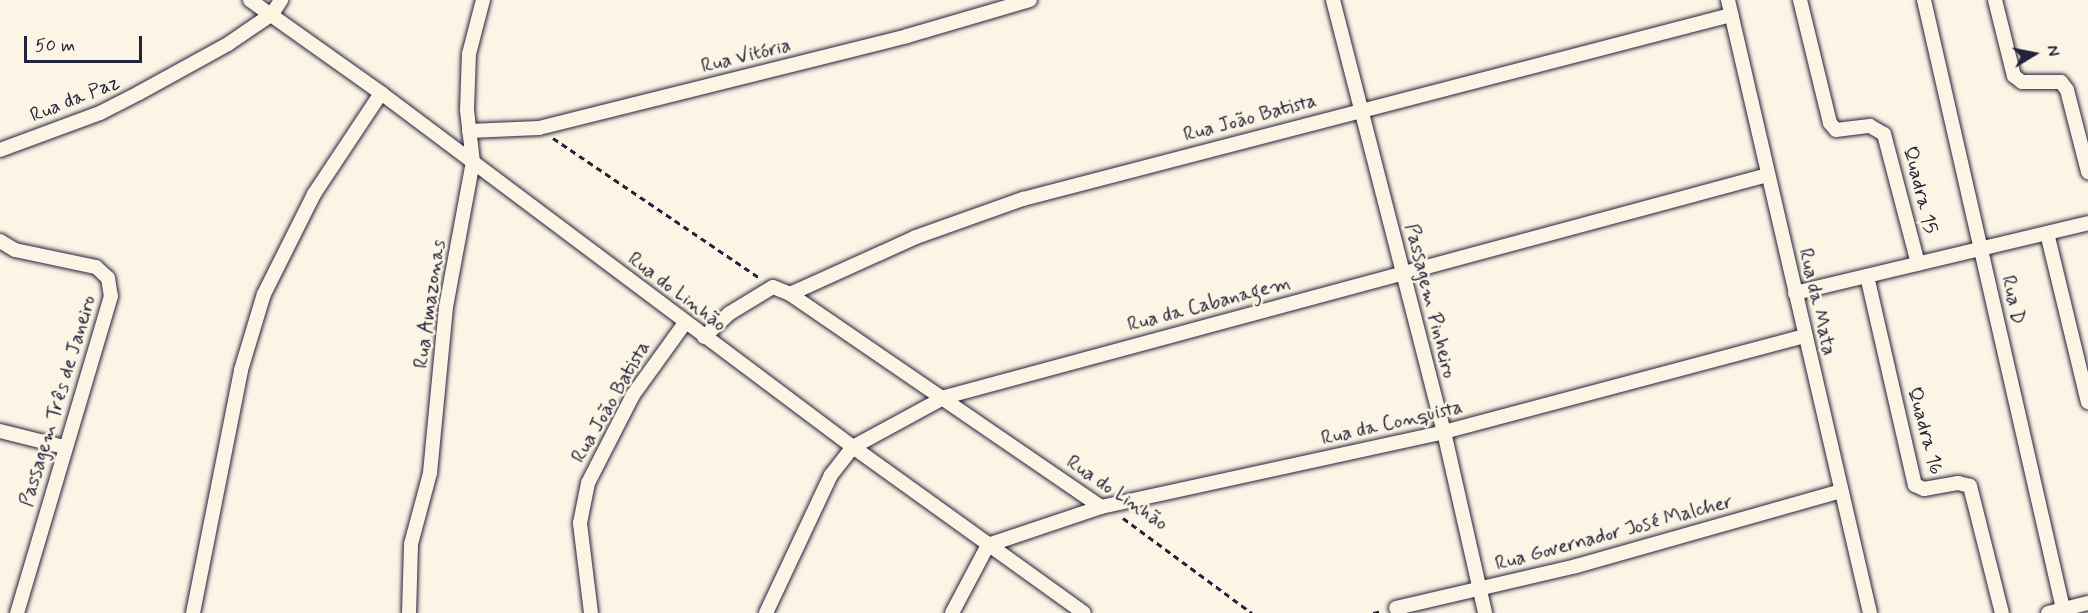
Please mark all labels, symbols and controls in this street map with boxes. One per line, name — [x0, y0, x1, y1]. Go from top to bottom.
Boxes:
scale bar — [27, 24, 146, 62]
north arrow — [2004, 24, 2064, 84]
street label: Rua Vitória — [699, 33, 793, 79]
text: 50 m — [35, 34, 75, 58]
text: N — [2041, 44, 2063, 58]
street label: Rua da Paz — [28, 71, 122, 127]
street label: Rua João Batista — [1180, 89, 1320, 147]
street label: Quadra 15 — [1898, 144, 1942, 236]
street label: Passagem Pinheiro — [1399, 222, 1461, 380]
street label: Rua Amazonas — [409, 239, 451, 369]
street label: Rua do Linhão — [624, 248, 730, 336]
street label: Rua da Mata — [1794, 249, 1840, 355]
street label: Rua da Cabanagem — [1123, 270, 1295, 338]
street label: Rua D — [1996, 273, 2030, 327]
street label: Passagem Três de Janeiro — [14, 292, 102, 510]
street label: Rua João Batista — [566, 336, 656, 468]
street label: Quadra 16 — [1902, 385, 1948, 477]
street label: Rua da Conquista — [1320, 395, 1464, 451]
street label: Rua do Linhão — [1063, 451, 1171, 535]
street label: Rua Governador José Malcher — [1491, 489, 1737, 577]

